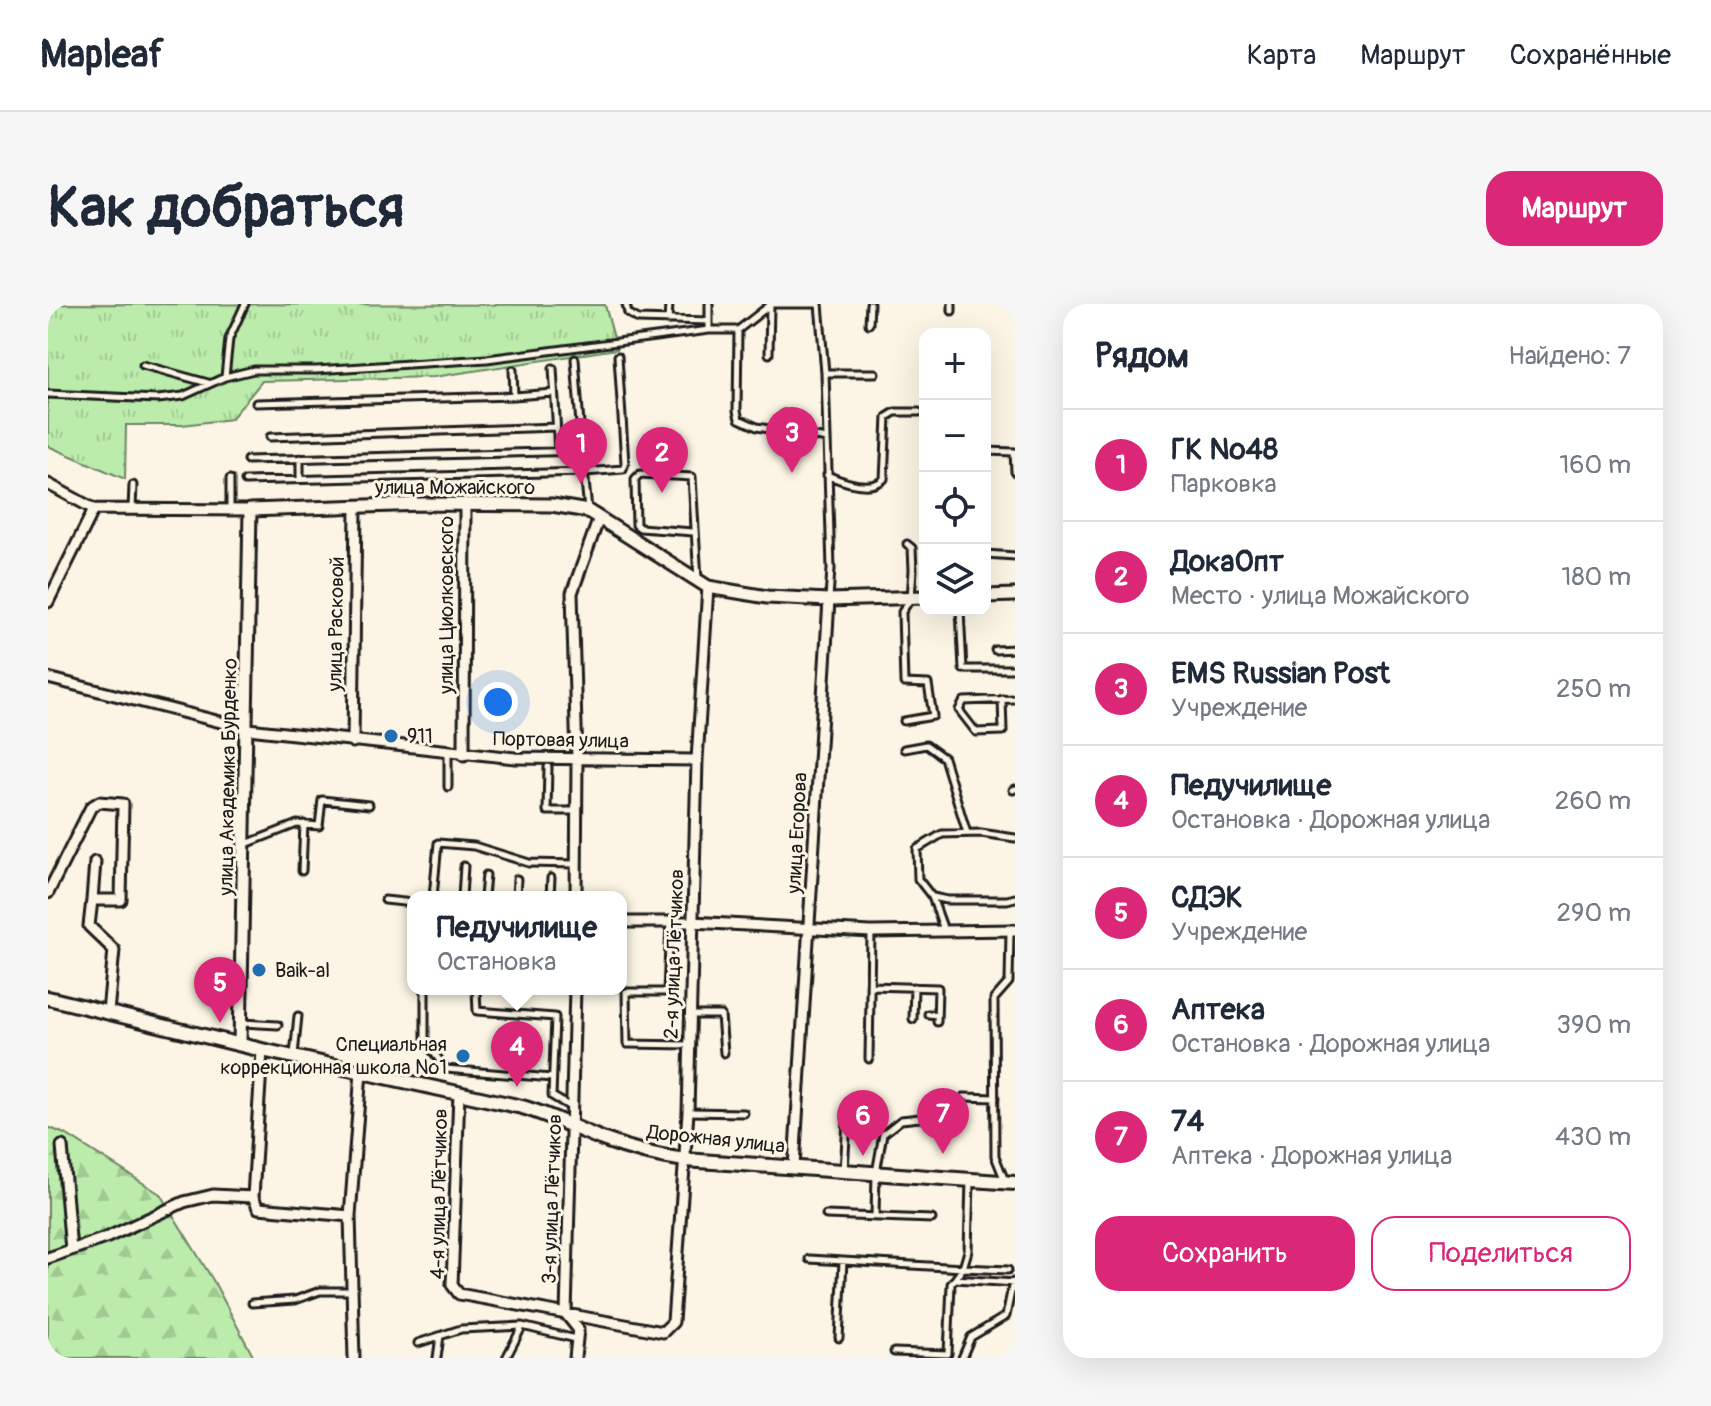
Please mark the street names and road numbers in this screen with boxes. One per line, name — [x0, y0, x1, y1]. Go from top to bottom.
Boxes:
street label: улица Можайского — [374, 475, 535, 500]
street label: улица Циолковского — [434, 516, 459, 695]
street label: улица Расковой — [322, 556, 350, 693]
street label: улица Академика Бурденко — [213, 658, 243, 897]
street label: Портовая улица — [493, 726, 629, 754]
street label: улица Егорова — [781, 772, 813, 895]
street label: 2-я улица Лётчиков — [659, 868, 689, 1040]
street label: 4-я улица Лётчиков — [425, 1108, 453, 1280]
street label: 3-я улица Лётчиков — [537, 1113, 567, 1285]
street label: Дорожная улица — [645, 1119, 786, 1159]

